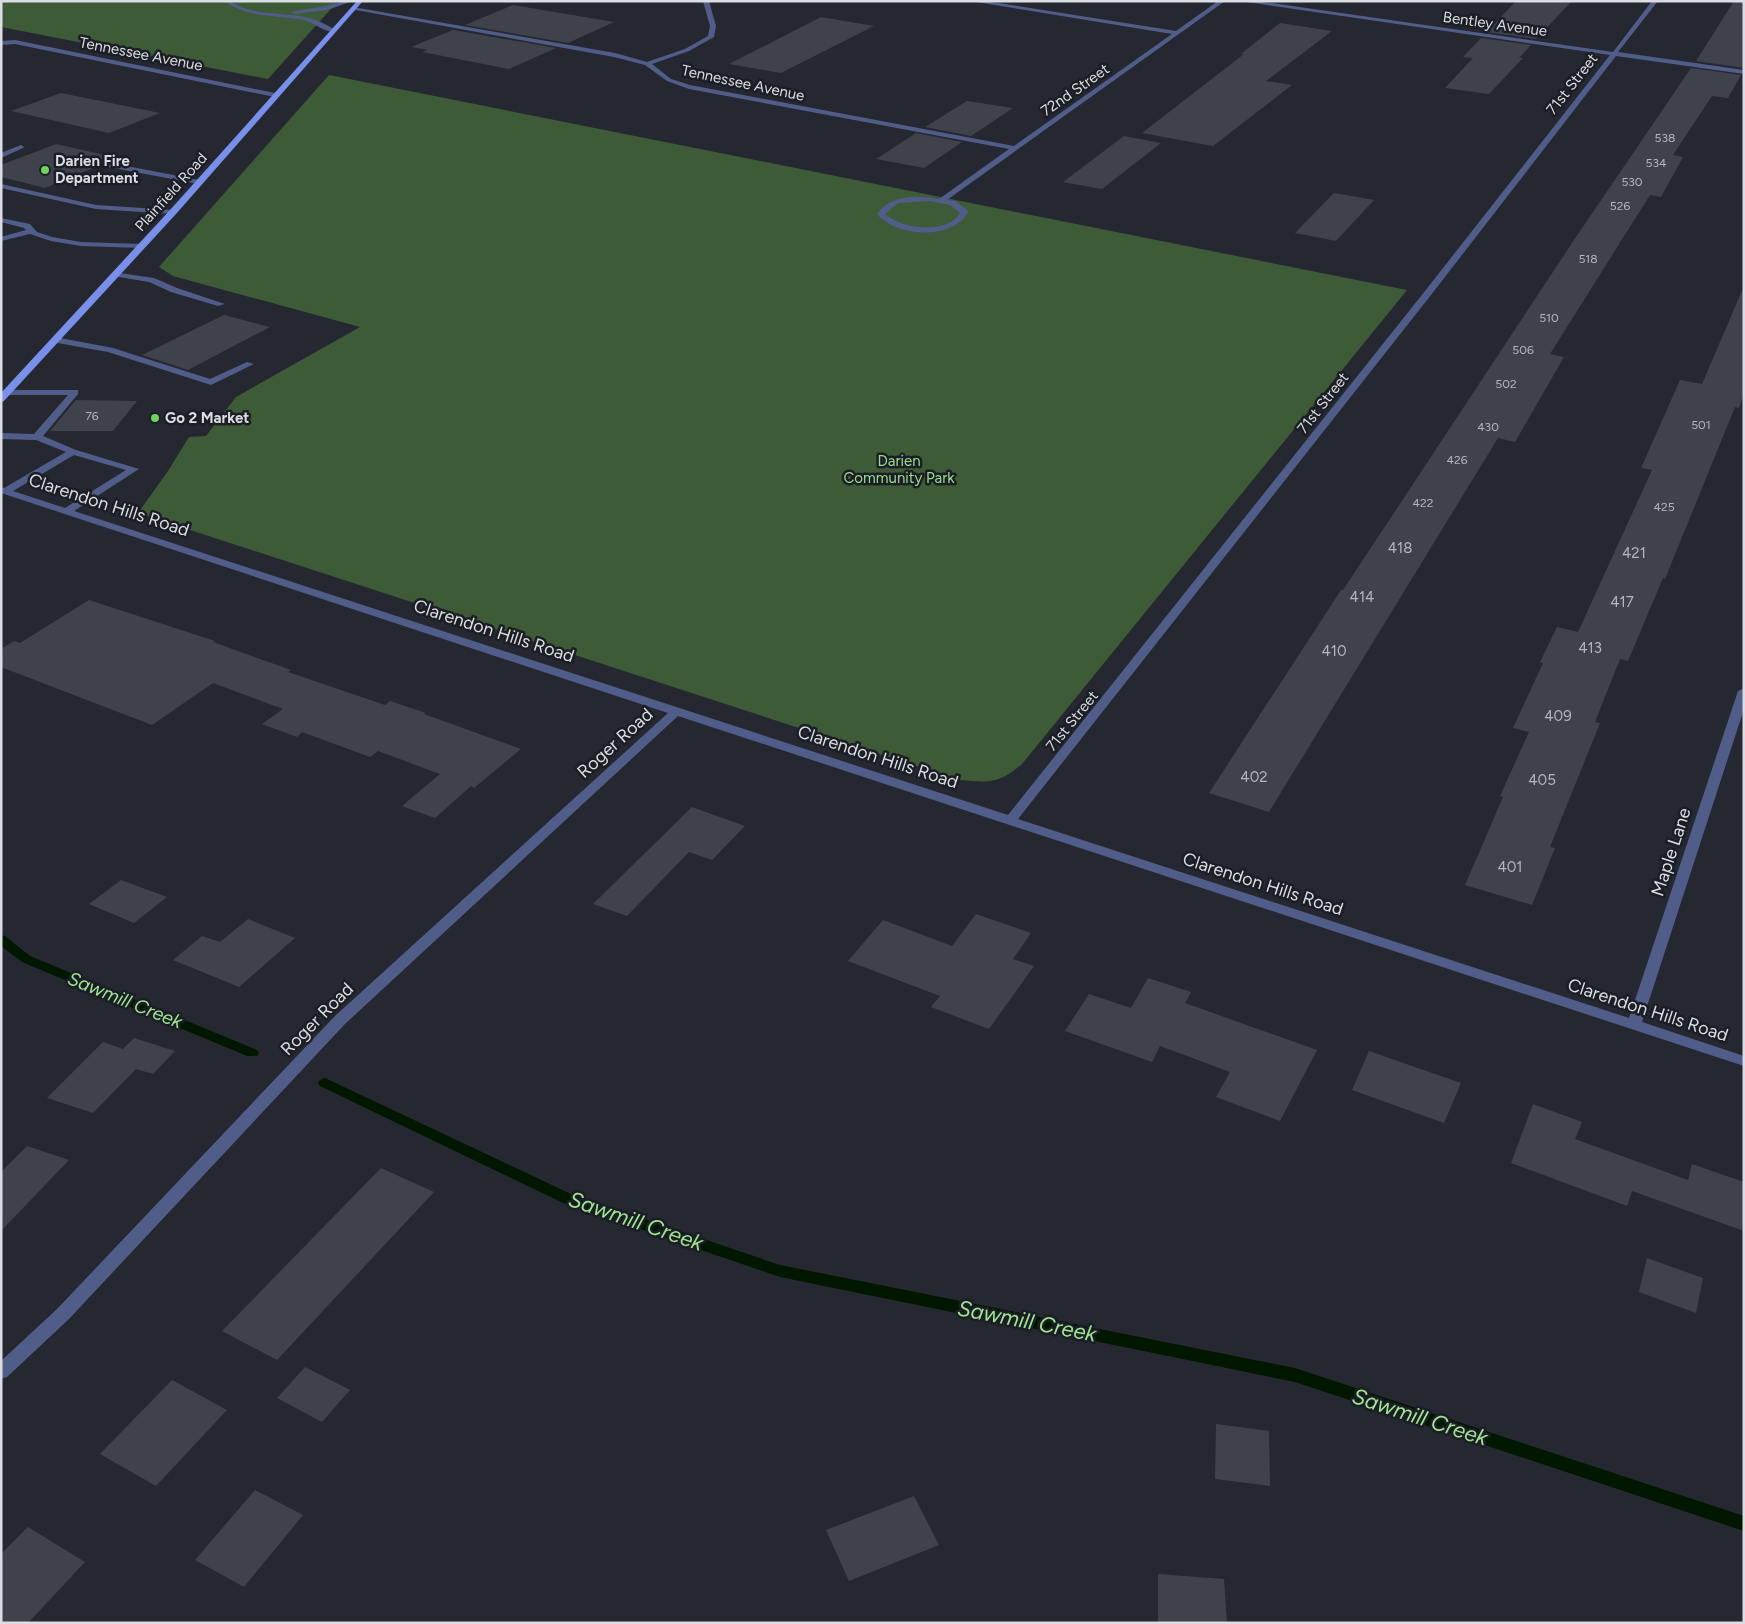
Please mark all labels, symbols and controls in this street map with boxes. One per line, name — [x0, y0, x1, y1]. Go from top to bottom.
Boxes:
street label: Bentley Avenue — [1442, 8, 1548, 40]
street label: Tennessee Avenue — [78, 33, 204, 75]
street label: 71st Street — [1543, 50, 1602, 118]
street label: 72nd Street — [1037, 60, 1113, 120]
street label: Tennessee Avenue — [680, 61, 806, 105]
house number: 538 — [1655, 131, 1675, 145]
street label: Plainfield Road — [131, 149, 211, 235]
place label: Darien Fire Department — [55, 152, 138, 187]
house number: 534 — [1646, 156, 1667, 170]
marker: Darien Fire Department — [39, 164, 51, 176]
house number: 530 — [1621, 175, 1643, 189]
house number: 526 — [1610, 199, 1630, 213]
house number: 518 — [1578, 252, 1598, 266]
house number: 510 — [1539, 311, 1559, 325]
house number: 506 — [1512, 343, 1534, 357]
street label: 71st Street — [1294, 369, 1353, 437]
house number: 502 — [1495, 377, 1517, 391]
house number: 76 — [85, 409, 99, 423]
place label: Go 2 Market — [165, 409, 249, 427]
marker: Go 2 Market — [149, 412, 161, 424]
house number: 501 — [1691, 418, 1711, 432]
house number: 430 — [1477, 420, 1499, 434]
park label: Darien Community Park — [843, 452, 955, 487]
house number: 426 — [1447, 453, 1468, 467]
street label: Clarendon Hills Road — [26, 469, 192, 541]
house number: 422 — [1413, 496, 1433, 510]
house number: 425 — [1653, 500, 1675, 514]
house number: 418 — [1388, 539, 1412, 557]
house number: 421 — [1622, 544, 1646, 562]
house number: 414 — [1350, 588, 1374, 606]
house number: 417 — [1610, 593, 1634, 611]
street label: Clarendon Hills Road — [411, 595, 577, 667]
house number: 413 — [1578, 639, 1602, 657]
house number: 410 — [1321, 642, 1347, 660]
street label: 71st Street — [1042, 687, 1102, 755]
street label: Roger Road — [573, 703, 657, 783]
house number: 409 — [1544, 707, 1572, 725]
street label: Clarendon Hills Road — [795, 721, 961, 793]
house number: 402 — [1240, 768, 1268, 786]
house number: 405 — [1528, 771, 1556, 789]
street label: Maple Lane — [1646, 805, 1696, 899]
street label: Clarendon Hills Road — [1180, 848, 1346, 920]
house number: 401 — [1497, 858, 1523, 876]
water label: Sawmill Creek — [64, 967, 186, 1034]
street label: Clarendon Hills Road — [1565, 974, 1731, 1046]
street label: Roger Road — [276, 978, 358, 1060]
water label: Sawmill Creek — [565, 1185, 708, 1257]
water label: Sawmill Creek — [955, 1294, 1100, 1348]
water label: Sawmill Creek — [1349, 1382, 1492, 1452]

